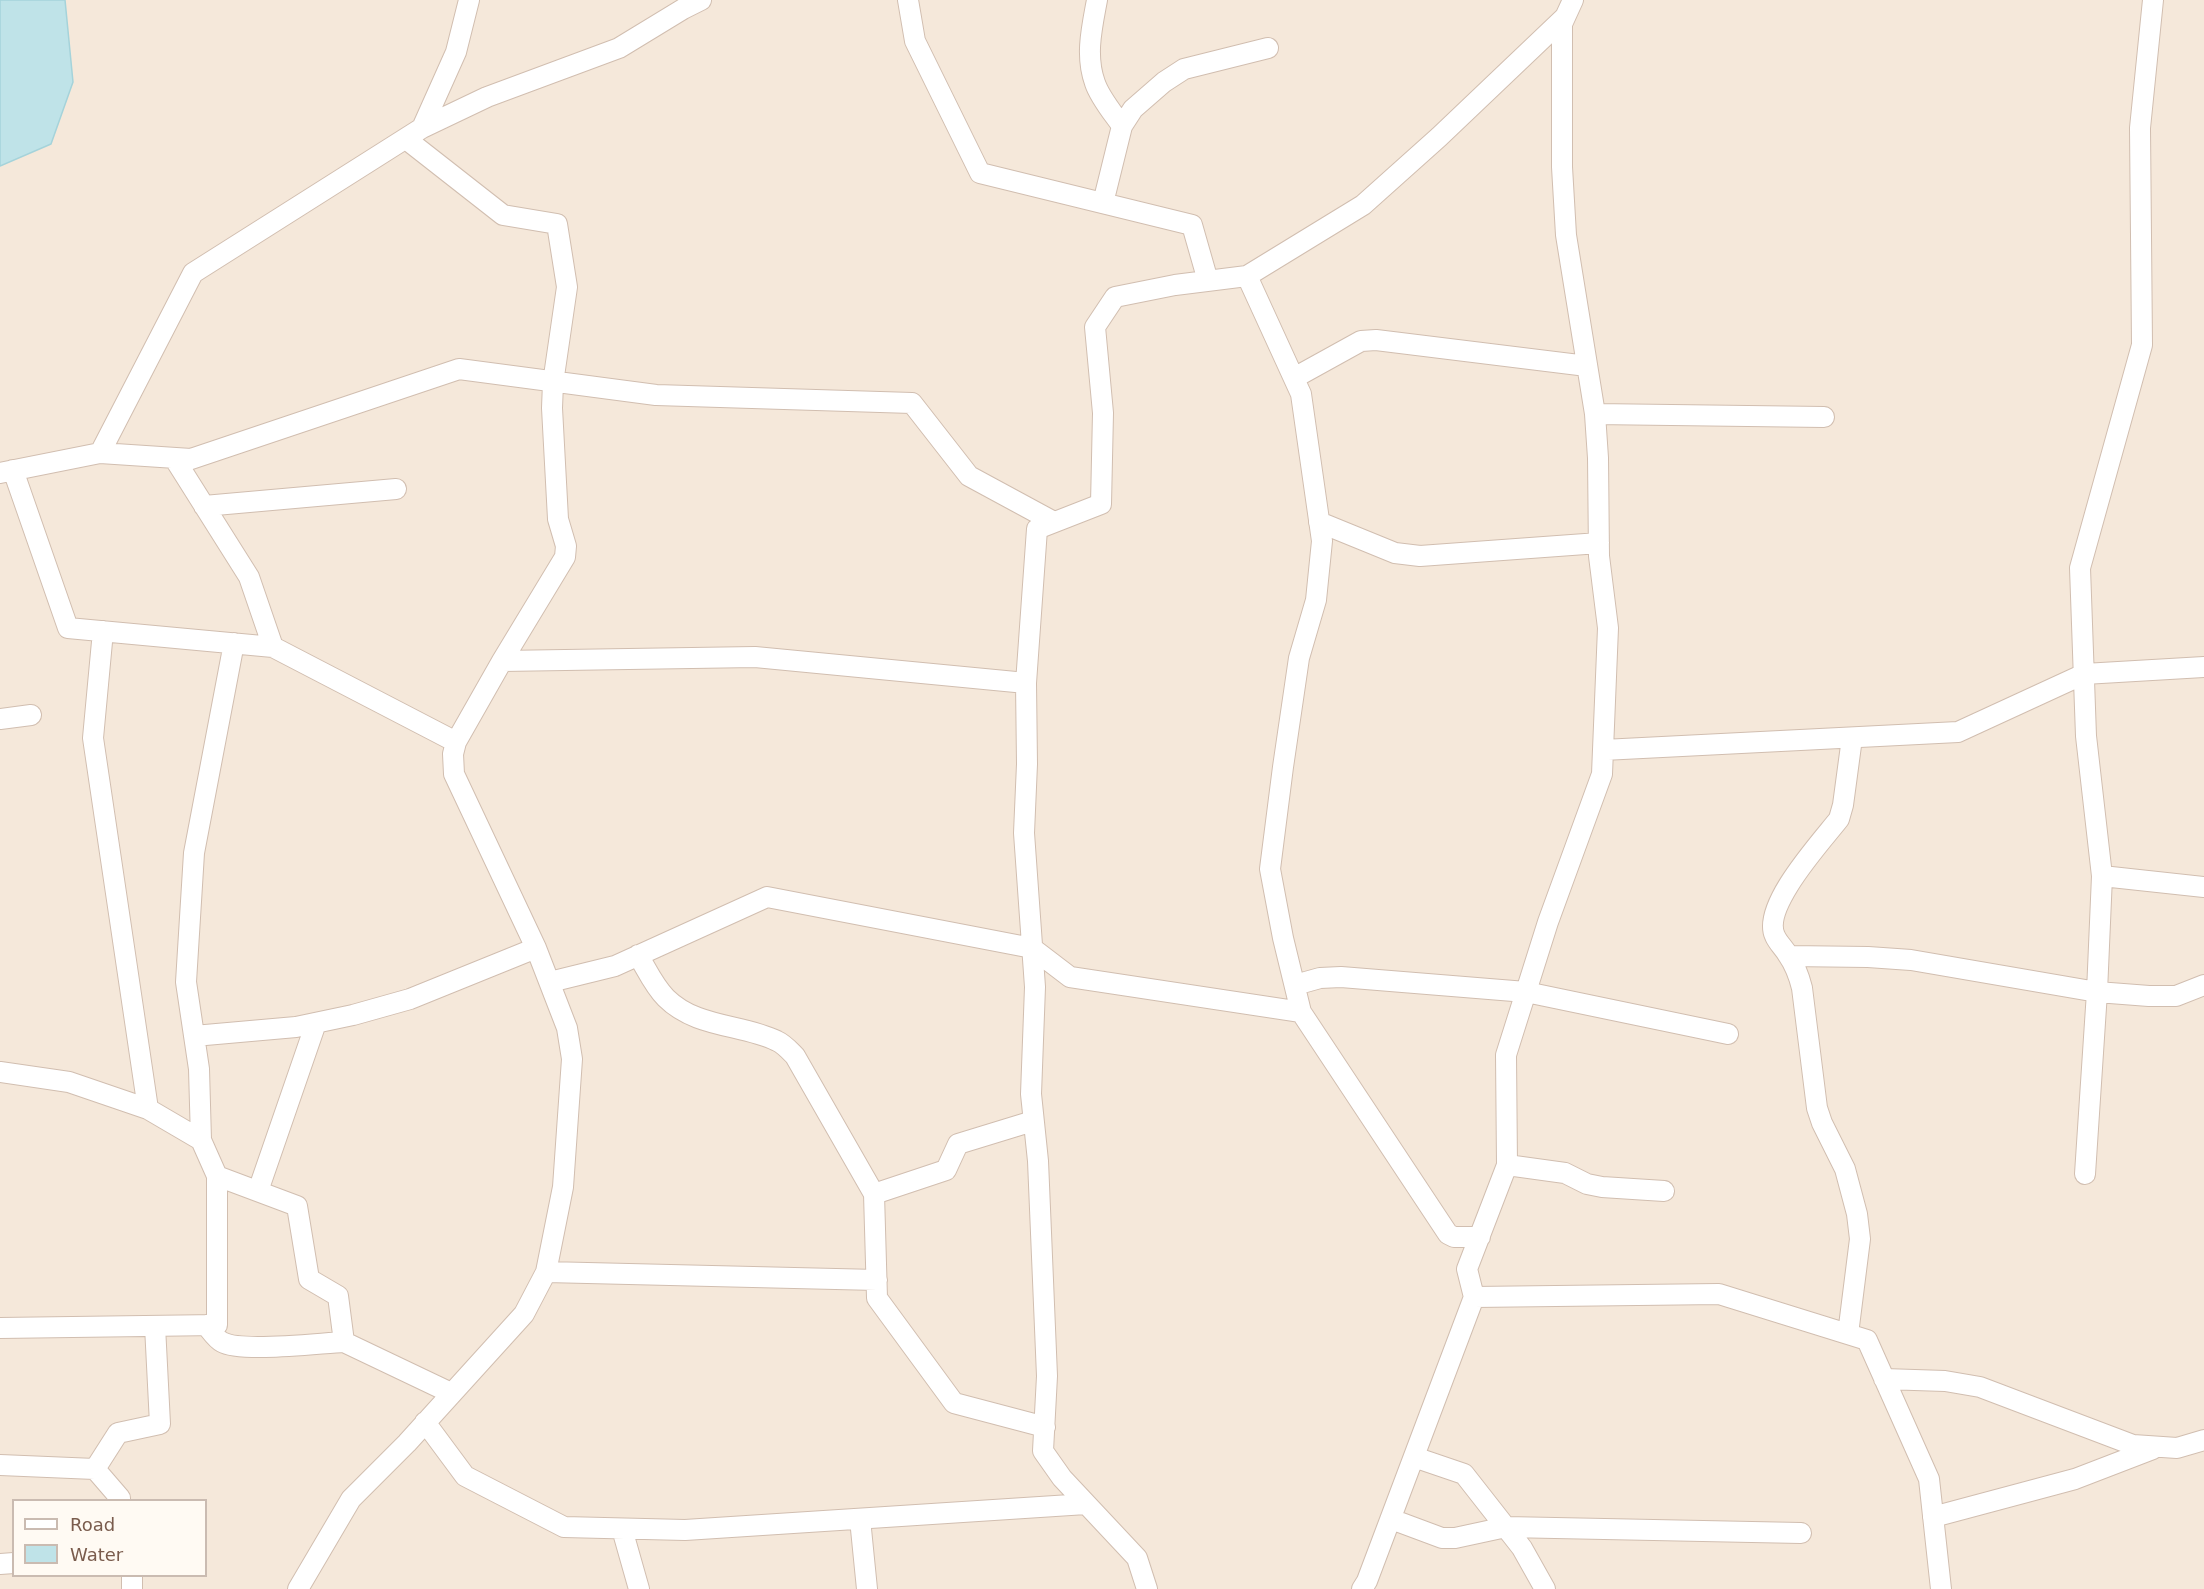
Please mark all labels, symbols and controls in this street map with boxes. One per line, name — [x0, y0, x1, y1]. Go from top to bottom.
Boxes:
legend — [12, 1499, 207, 1577]
text: Road — [70, 1514, 115, 1535]
text: Water — [70, 1544, 123, 1565]

